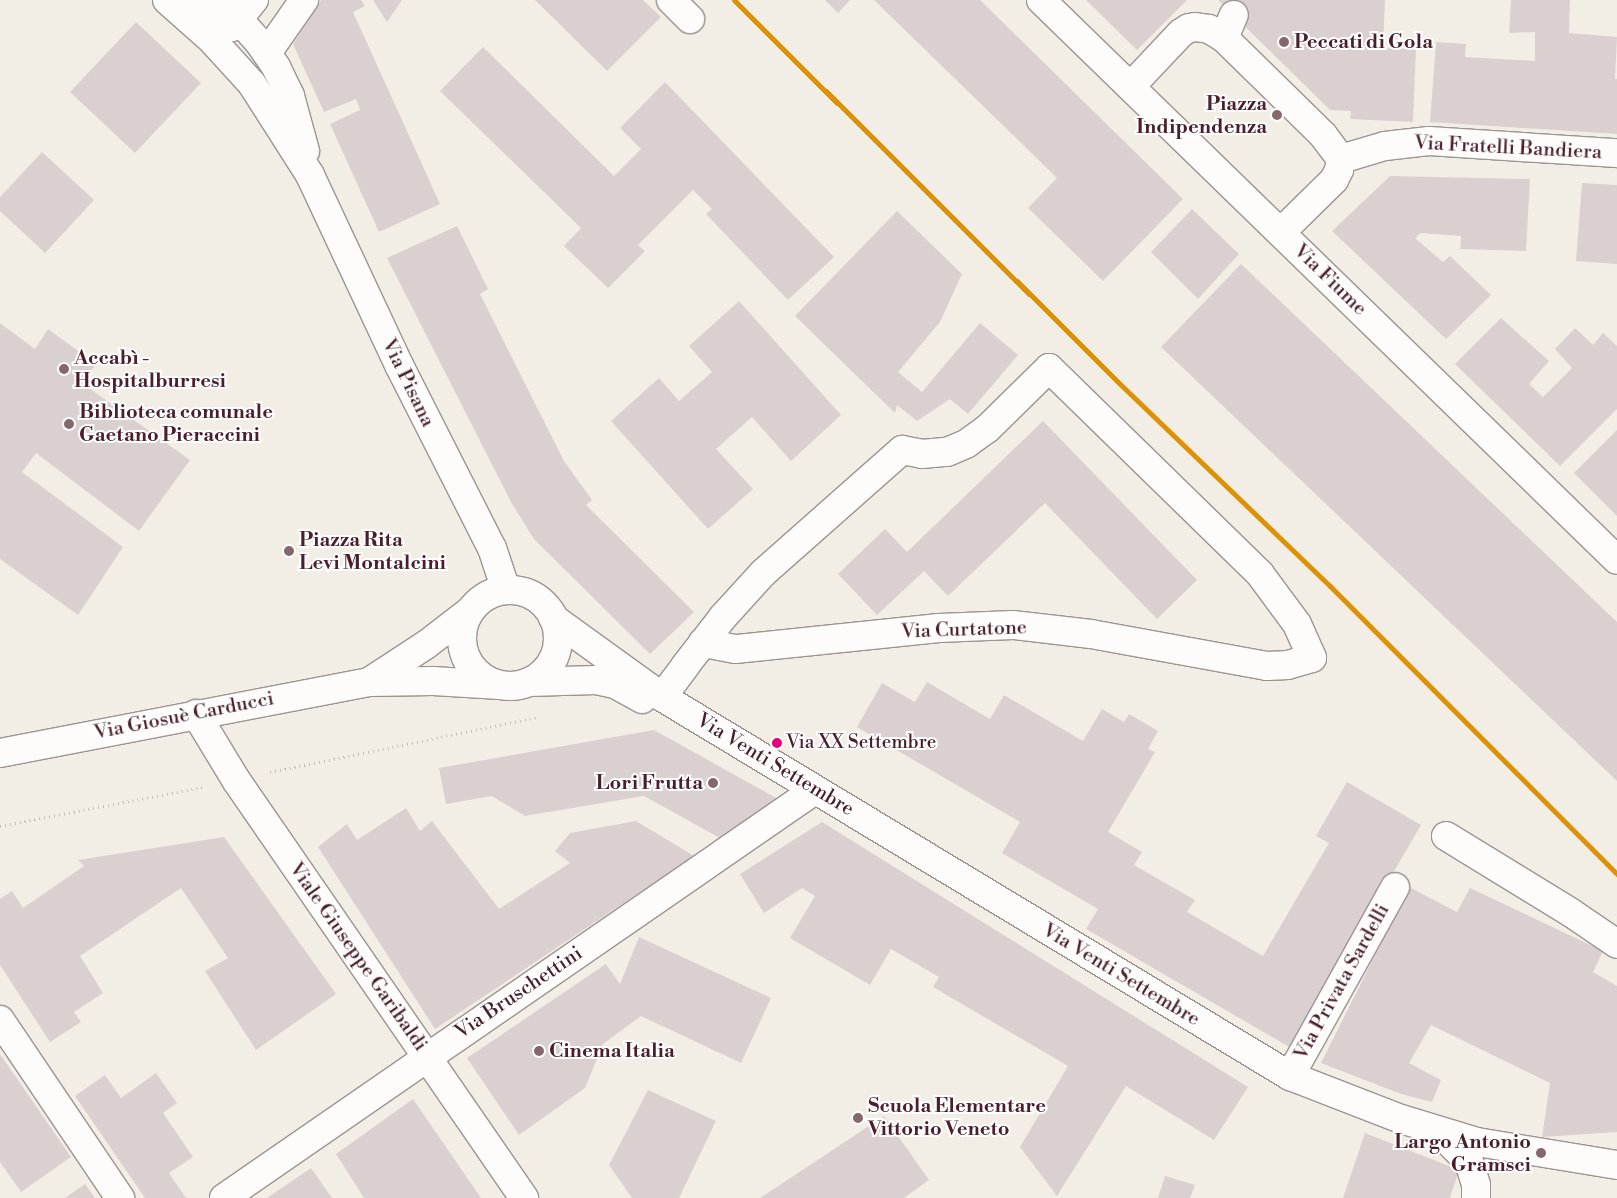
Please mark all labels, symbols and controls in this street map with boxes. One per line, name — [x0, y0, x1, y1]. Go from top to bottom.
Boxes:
place label: Peccati di Gola — [1294, 30, 1433, 54]
marker: Peccati di Gola — [1278, 36, 1290, 48]
place label: Piazza Indipendenza — [1136, 92, 1267, 139]
marker: Piazza Indipendenza — [1271, 109, 1283, 121]
street label: Via Fratelli Bandiera — [1413, 131, 1603, 165]
street label: Via Fiume — [1288, 239, 1372, 321]
street label: Via Pisana — [376, 335, 440, 431]
place label: Accabì - Hospitalburresi — [74, 346, 226, 393]
marker: Accabì - Hospitalburresi — [58, 363, 70, 375]
place label: Biblioteca comunale Gaetano Pieraccini — [79, 400, 273, 447]
marker: Biblioteca comunale Gaetano Pieraccini — [63, 418, 75, 430]
place label: Piazza Rita Levi Montalcini — [299, 528, 446, 575]
marker: Piazza Rita Levi Montalcini — [283, 545, 295, 557]
street label: Via Curtatone — [901, 616, 1027, 644]
street label: Via Giosuè Carducci — [92, 687, 276, 745]
street label: Via Venti Settembre — [692, 708, 858, 822]
place label: Via XX Settembre — [786, 732, 936, 754]
marker: Via XX Settembre — [772, 738, 782, 748]
place label: Lori Frutta — [596, 771, 703, 795]
marker: Lori Frutta — [707, 777, 719, 789]
street label: Viale Giuseppe Garibaldi — [284, 858, 432, 1056]
street label: Via Privata Sardelli — [1289, 900, 1395, 1064]
street label: Via Venti Settembre — [1038, 918, 1204, 1032]
street label: Via Bruschettini — [451, 941, 587, 1045]
place label: Cinema Italia — [549, 1039, 675, 1063]
marker: Cinema Italia — [533, 1045, 545, 1057]
place label: Scuola Elementare Vittorio Veneto — [868, 1094, 1046, 1141]
marker: Scuola Elementare Vittorio Veneto — [852, 1112, 864, 1124]
place label: Largo Antonio Gramsci — [1394, 1130, 1531, 1177]
marker: Largo Antonio Gramsci — [1535, 1147, 1547, 1159]

